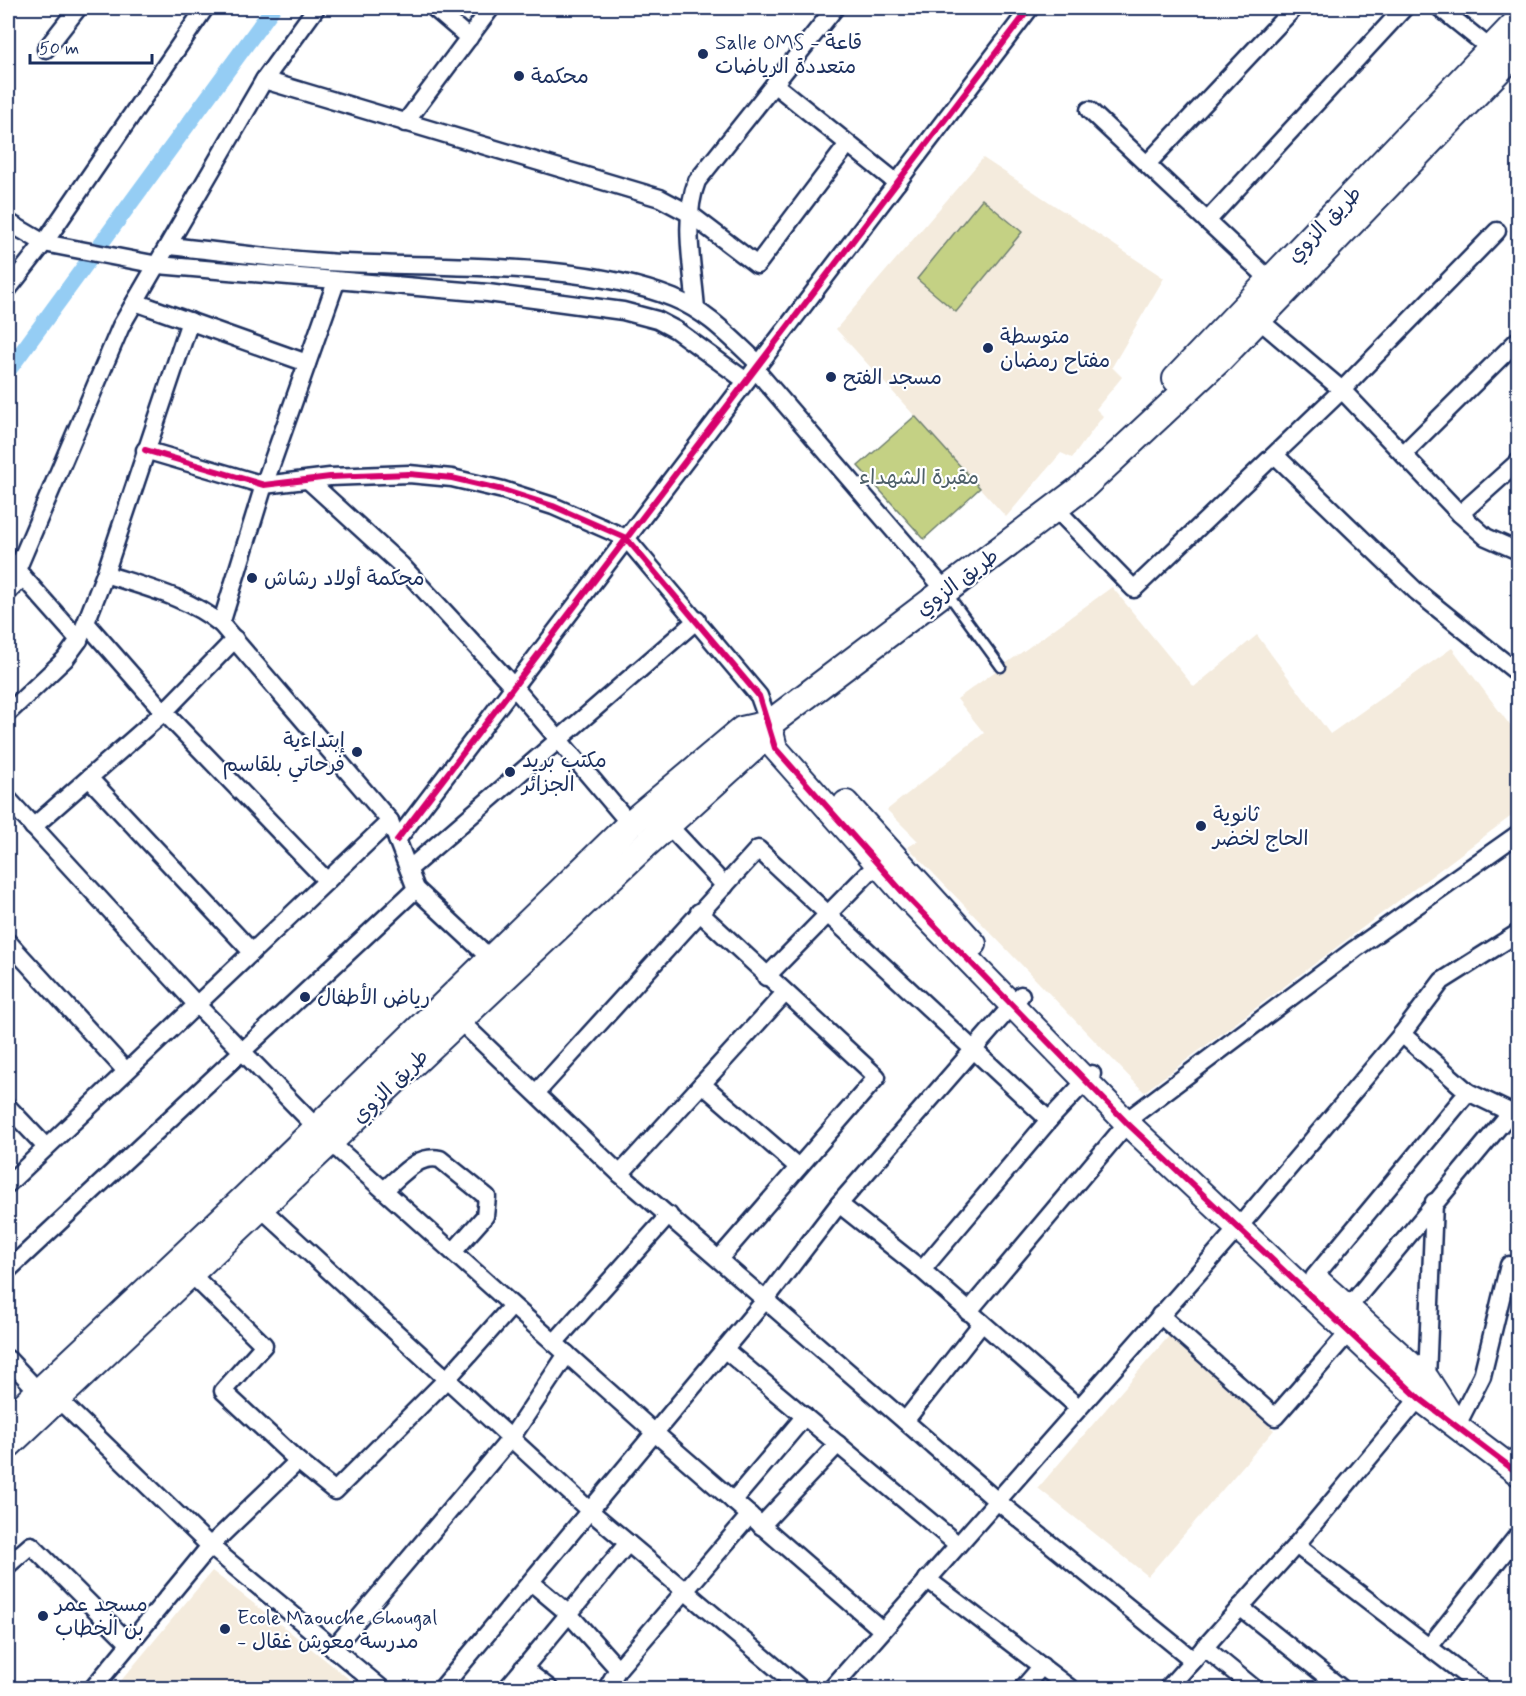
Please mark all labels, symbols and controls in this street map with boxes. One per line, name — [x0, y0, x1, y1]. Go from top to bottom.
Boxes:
scale bar — [30, 27, 152, 65]
place label: Salle OMS - قاعة متعددة الرياضات — [715, 29, 862, 81]
text: 50 m — [39, 37, 79, 61]
marker: Salle OMS - قاعة متعددة الرياضات — [696, 47, 710, 61]
place label: محكمة — [531, 63, 589, 91]
marker: محكمة — [512, 69, 526, 83]
street label: طريق الزوي — [1281, 180, 1368, 269]
place label: متوسطة مفتاح رمضان — [1000, 323, 1110, 375]
marker: متوسطة مفتاح رمضان — [981, 341, 995, 355]
place label: مسجد الفتح — [843, 364, 942, 392]
marker: مسجد الفتح — [824, 370, 838, 384]
park label: مقبرة الشهداء — [859, 464, 979, 492]
street label: طريق الزوي — [911, 543, 1005, 623]
place label: محكمة أولاد رشاش — [264, 565, 425, 593]
marker: محكمة أولاد رشاش — [245, 571, 259, 585]
place label: إبتداءية فرحاتي بلقاسم — [222, 727, 345, 783]
marker: إبتداءية فرحاتي بلقاسم — [350, 745, 364, 759]
place label: مكتب بريد الجزائر — [520, 747, 607, 799]
marker: مكتب بريد الجزائر — [503, 765, 517, 779]
place label: ثانوية الحاج لخضر — [1211, 801, 1309, 853]
marker: ثانوية الحاج لخضر — [1194, 819, 1208, 833]
place label: رياض الأطفال — [317, 983, 430, 1012]
marker: رياض الأطفال — [298, 990, 312, 1004]
street label: طريق الزوي — [346, 1043, 435, 1130]
place label: مسجد عمر بن الخطاب — [53, 1591, 148, 1643]
place label: Ecole Maouche Ghougal - مدرسة معوش غقال — [237, 1604, 437, 1656]
marker: مسجد عمر بن الخطاب — [36, 1609, 50, 1623]
marker: Ecole Maouche Ghougal - مدرسة معوش غقال — [218, 1622, 232, 1636]

